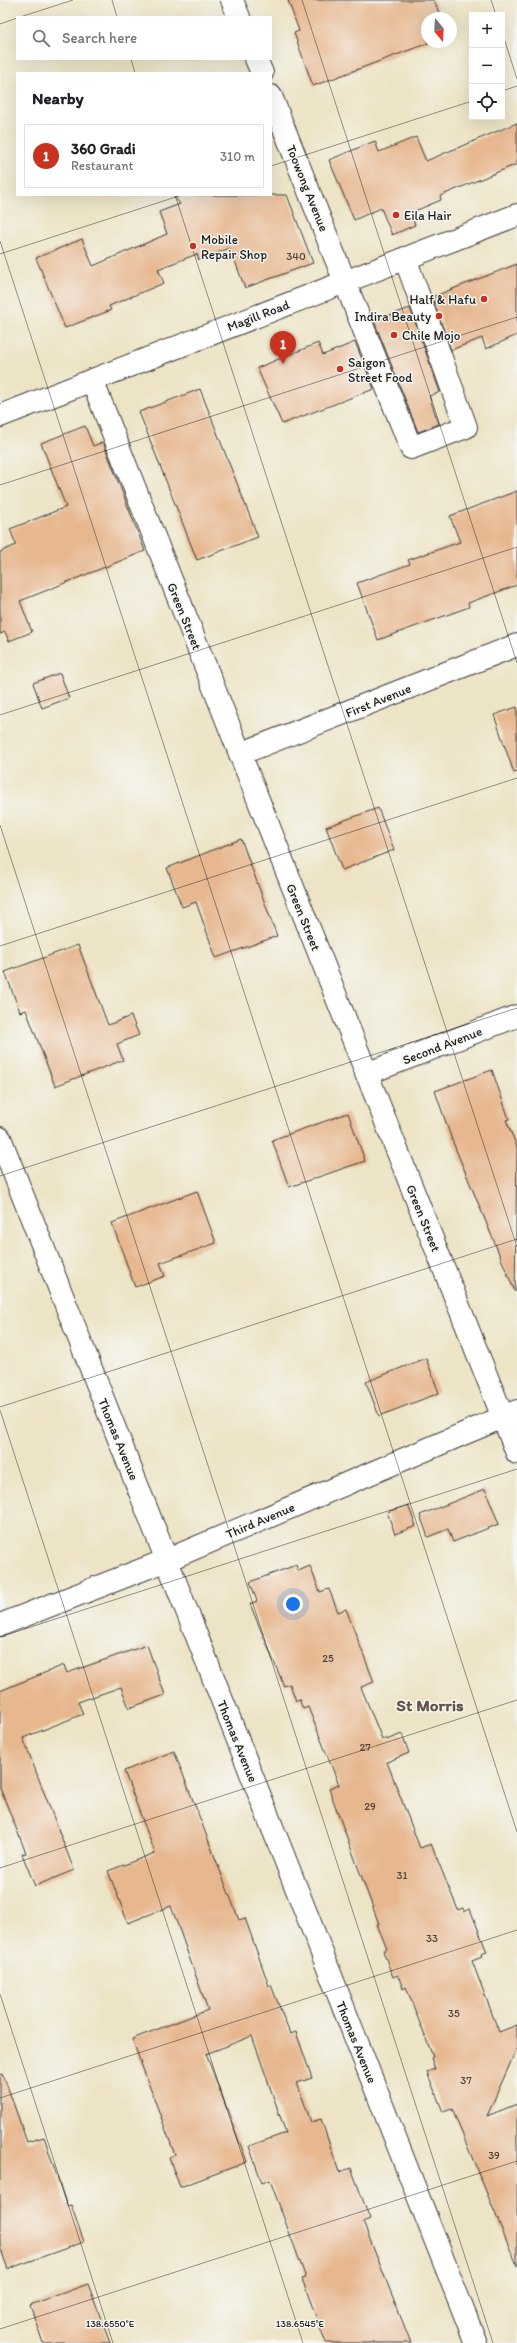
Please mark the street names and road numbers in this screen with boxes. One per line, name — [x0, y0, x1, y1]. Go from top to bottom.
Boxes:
street label: Toowong Avenue — [283, 143, 332, 234]
street label: Magill Road — [225, 297, 292, 334]
street label: Green Street — [164, 580, 205, 652]
street label: First Avenue — [343, 681, 413, 720]
street label: Green Street — [283, 881, 324, 953]
street label: Second Avenue — [400, 1023, 484, 1067]
street label: Green Street — [403, 1182, 444, 1254]
street label: Thomas Avenue — [95, 1396, 142, 1482]
street label: Third Avenue — [224, 1499, 297, 1542]
street label: Thomas Avenue — [214, 1698, 261, 1784]
street label: Thomas Avenue — [333, 1999, 380, 2085]

